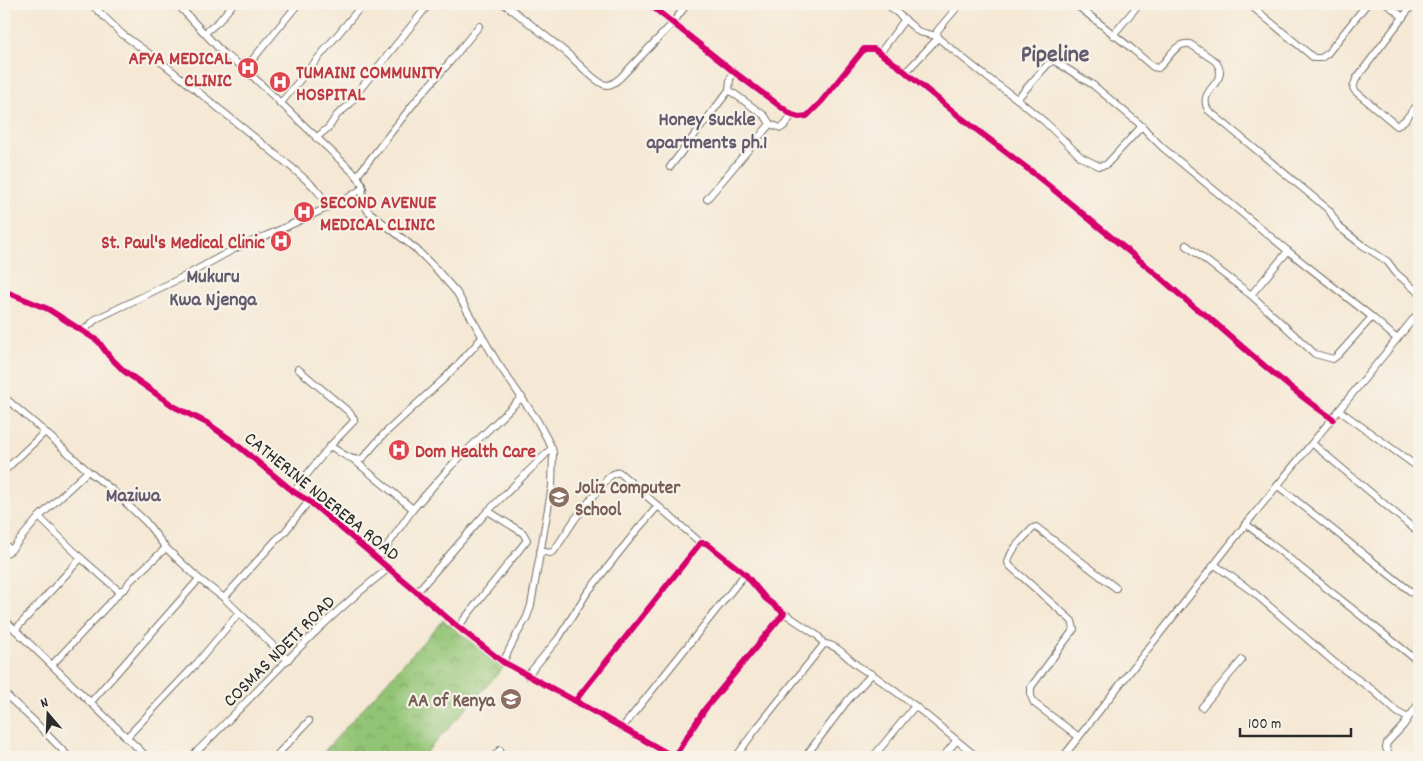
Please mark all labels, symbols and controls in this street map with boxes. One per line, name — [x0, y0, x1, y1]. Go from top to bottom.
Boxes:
district label: Pipeline — [1021, 39, 1090, 73]
place label: AFYA MEDICAL CLINIC — [128, 47, 233, 96]
hospital icon: AFYA MEDICAL CLINIC — [236, 56, 260, 80]
place label: TUMAINI COMMUNITY HOSPITAL — [296, 61, 442, 110]
hospital icon: TUMAINI COMMUNITY HOSPITAL — [268, 70, 292, 94]
district label: Honey Suckle apartments ph.1 — [646, 107, 768, 158]
place label: SECOND AVENUE MEDICAL CLINIC — [320, 191, 437, 240]
hospital icon: SECOND AVENUE MEDICAL CLINIC — [292, 200, 316, 224]
hospital icon: St. Paul's Medical Clinic — [269, 229, 293, 253]
place label: St. Paul's Medical Clinic — [101, 231, 265, 258]
district label: Mukuru Kwa Njenga — [169, 264, 257, 315]
street label: CATHERINE NDEREBA ROAD — [237, 427, 404, 569]
hospital icon: Dom Health Care — [387, 438, 411, 462]
place label: Dom Health Care — [415, 440, 536, 467]
place label: Joliz Computer School — [575, 476, 681, 525]
district label: Maziwa — [106, 483, 161, 511]
school or university icon: Joliz Computer School — [547, 485, 571, 509]
street label: COSMAS NDETI ROAD — [218, 590, 343, 715]
school or university icon: AA of Kenya — [499, 687, 523, 711]
north arrow — [22, 688, 72, 738]
place label: AA of Kenya — [408, 689, 496, 716]
text: N — [38, 693, 51, 714]
scale bar — [1240, 706, 1352, 738]
text: 100 m — [1248, 714, 1281, 736]

